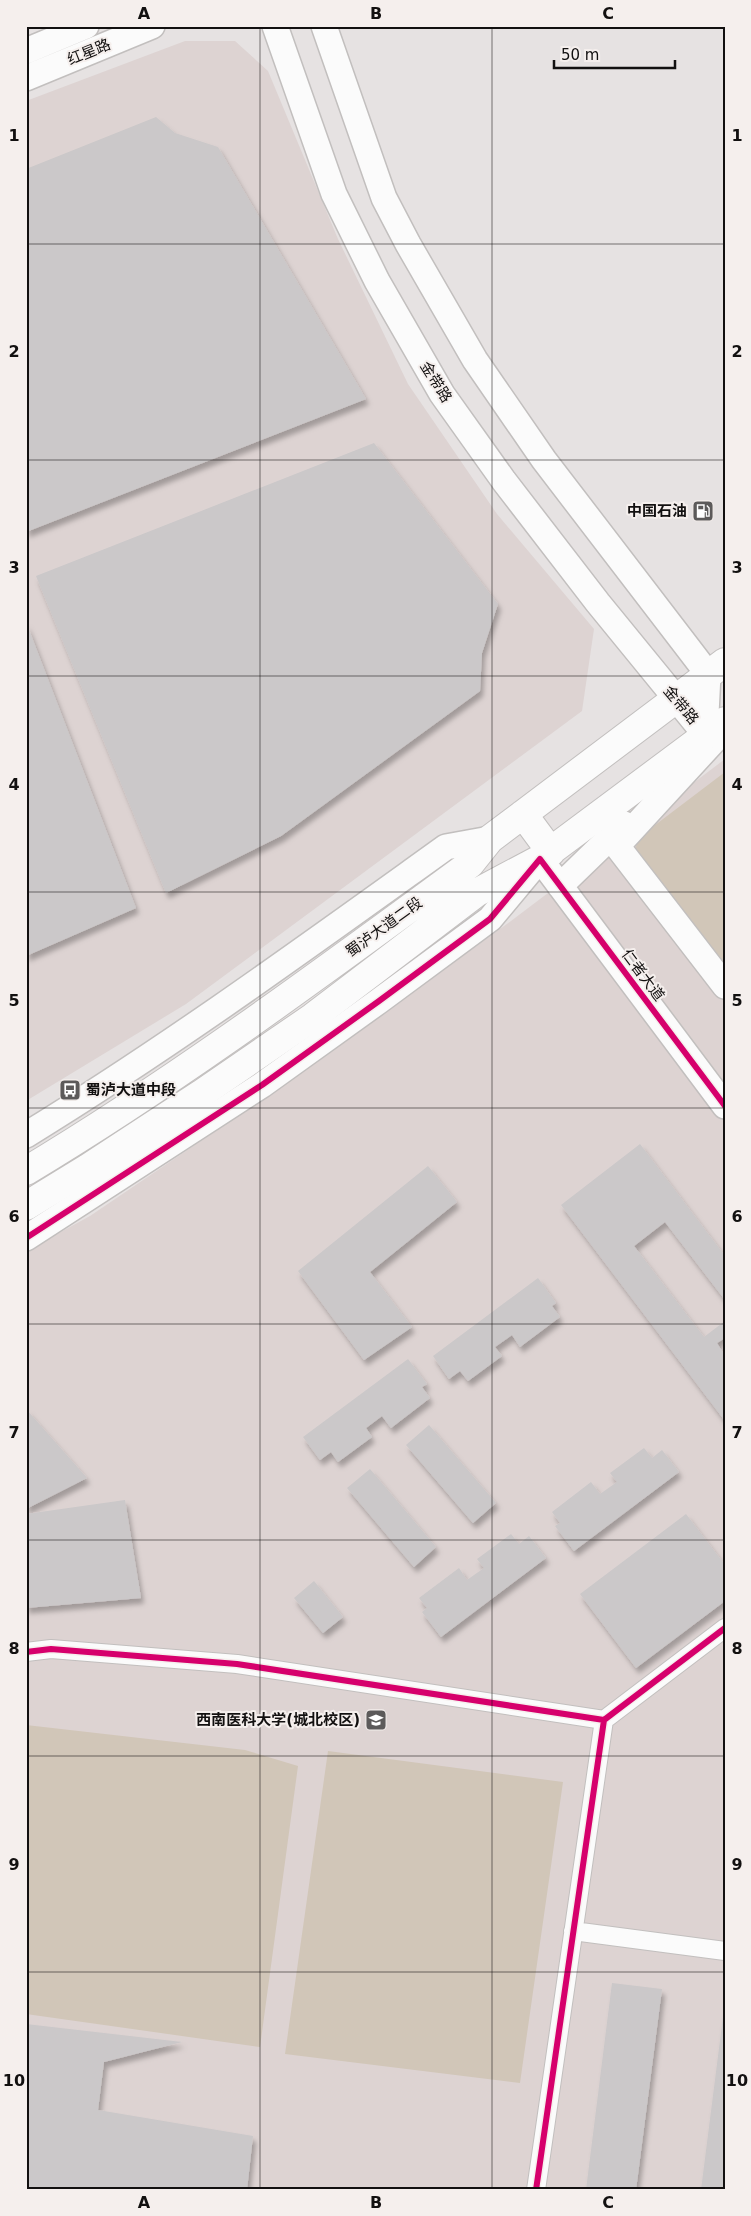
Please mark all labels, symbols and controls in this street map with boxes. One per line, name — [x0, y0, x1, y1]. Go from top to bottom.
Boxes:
text: A — [138, 4, 151, 23]
text: B — [370, 4, 382, 23]
text: C — [602, 4, 614, 23]
street label: 红星路 — [65, 35, 113, 69]
scale bar — [554, 38, 675, 70]
text: 50 m — [561, 46, 599, 64]
text: 1 — [8, 126, 20, 145]
text: 1 — [731, 126, 743, 145]
text: 2 — [8, 342, 20, 361]
text: 2 — [731, 342, 743, 361]
street label: 金带路 — [416, 358, 456, 406]
fuel station icon: 中国石油 — [691, 499, 715, 523]
place label: 中国石油 — [627, 502, 687, 520]
text: 3 — [8, 558, 20, 577]
text: 3 — [731, 558, 743, 577]
street label: 金带路 — [660, 682, 702, 728]
text: 4 — [8, 775, 20, 794]
text: 4 — [731, 775, 743, 794]
street label: 蜀泸大道二段 — [342, 893, 426, 961]
street label: 仁者大道 — [618, 946, 668, 1004]
text: 5 — [8, 991, 20, 1010]
text: 5 — [731, 991, 743, 1010]
bus stop icon: 蜀泸大道中段 — [58, 1078, 82, 1102]
place label: 蜀泸大道中段 — [86, 1081, 176, 1099]
text: 6 — [8, 1207, 20, 1226]
text: 6 — [731, 1207, 743, 1226]
text: 7 — [8, 1423, 20, 1442]
text: 7 — [731, 1423, 743, 1442]
text: 8 — [8, 1639, 20, 1658]
text: 8 — [731, 1639, 743, 1658]
school or university icon: 西南医科大学(城北校区) — [364, 1708, 388, 1732]
place label: 西南医科大学(城北校区) — [196, 1711, 360, 1729]
text: 9 — [8, 1855, 20, 1874]
text: 9 — [731, 1855, 743, 1874]
text: 10 — [3, 2071, 25, 2090]
text: 10 — [726, 2071, 748, 2090]
text: A — [138, 2193, 151, 2212]
text: B — [370, 2193, 382, 2212]
text: C — [602, 2193, 614, 2212]

